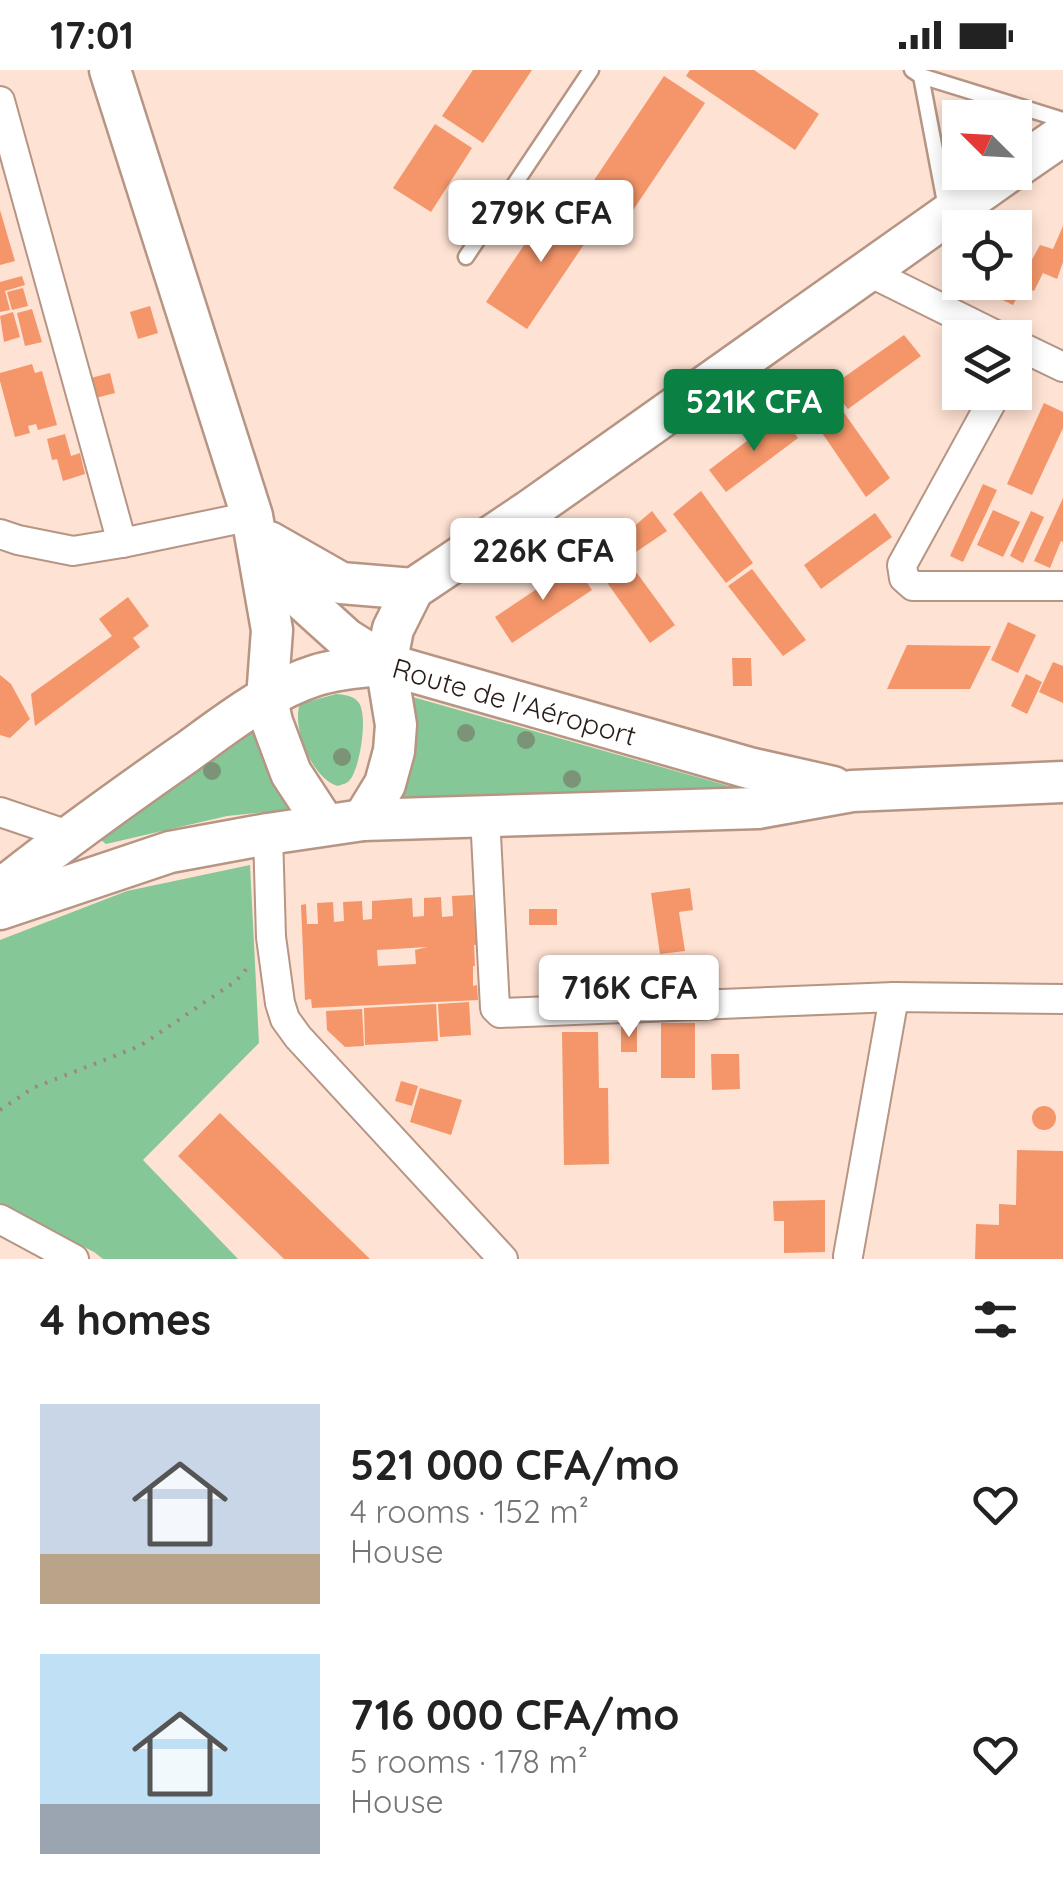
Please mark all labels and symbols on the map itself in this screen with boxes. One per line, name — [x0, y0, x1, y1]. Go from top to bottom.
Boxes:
north arrow — [942, 100, 1032, 190]
pin: 279K CFA — [438, 180, 644, 265]
pin: 521K CFA — [651, 369, 857, 454]
pin: 226K CFA — [440, 518, 646, 603]
street label: Route de l'Aéroport — [389, 649, 641, 752]
pin: 716K CFA — [526, 955, 732, 1040]

